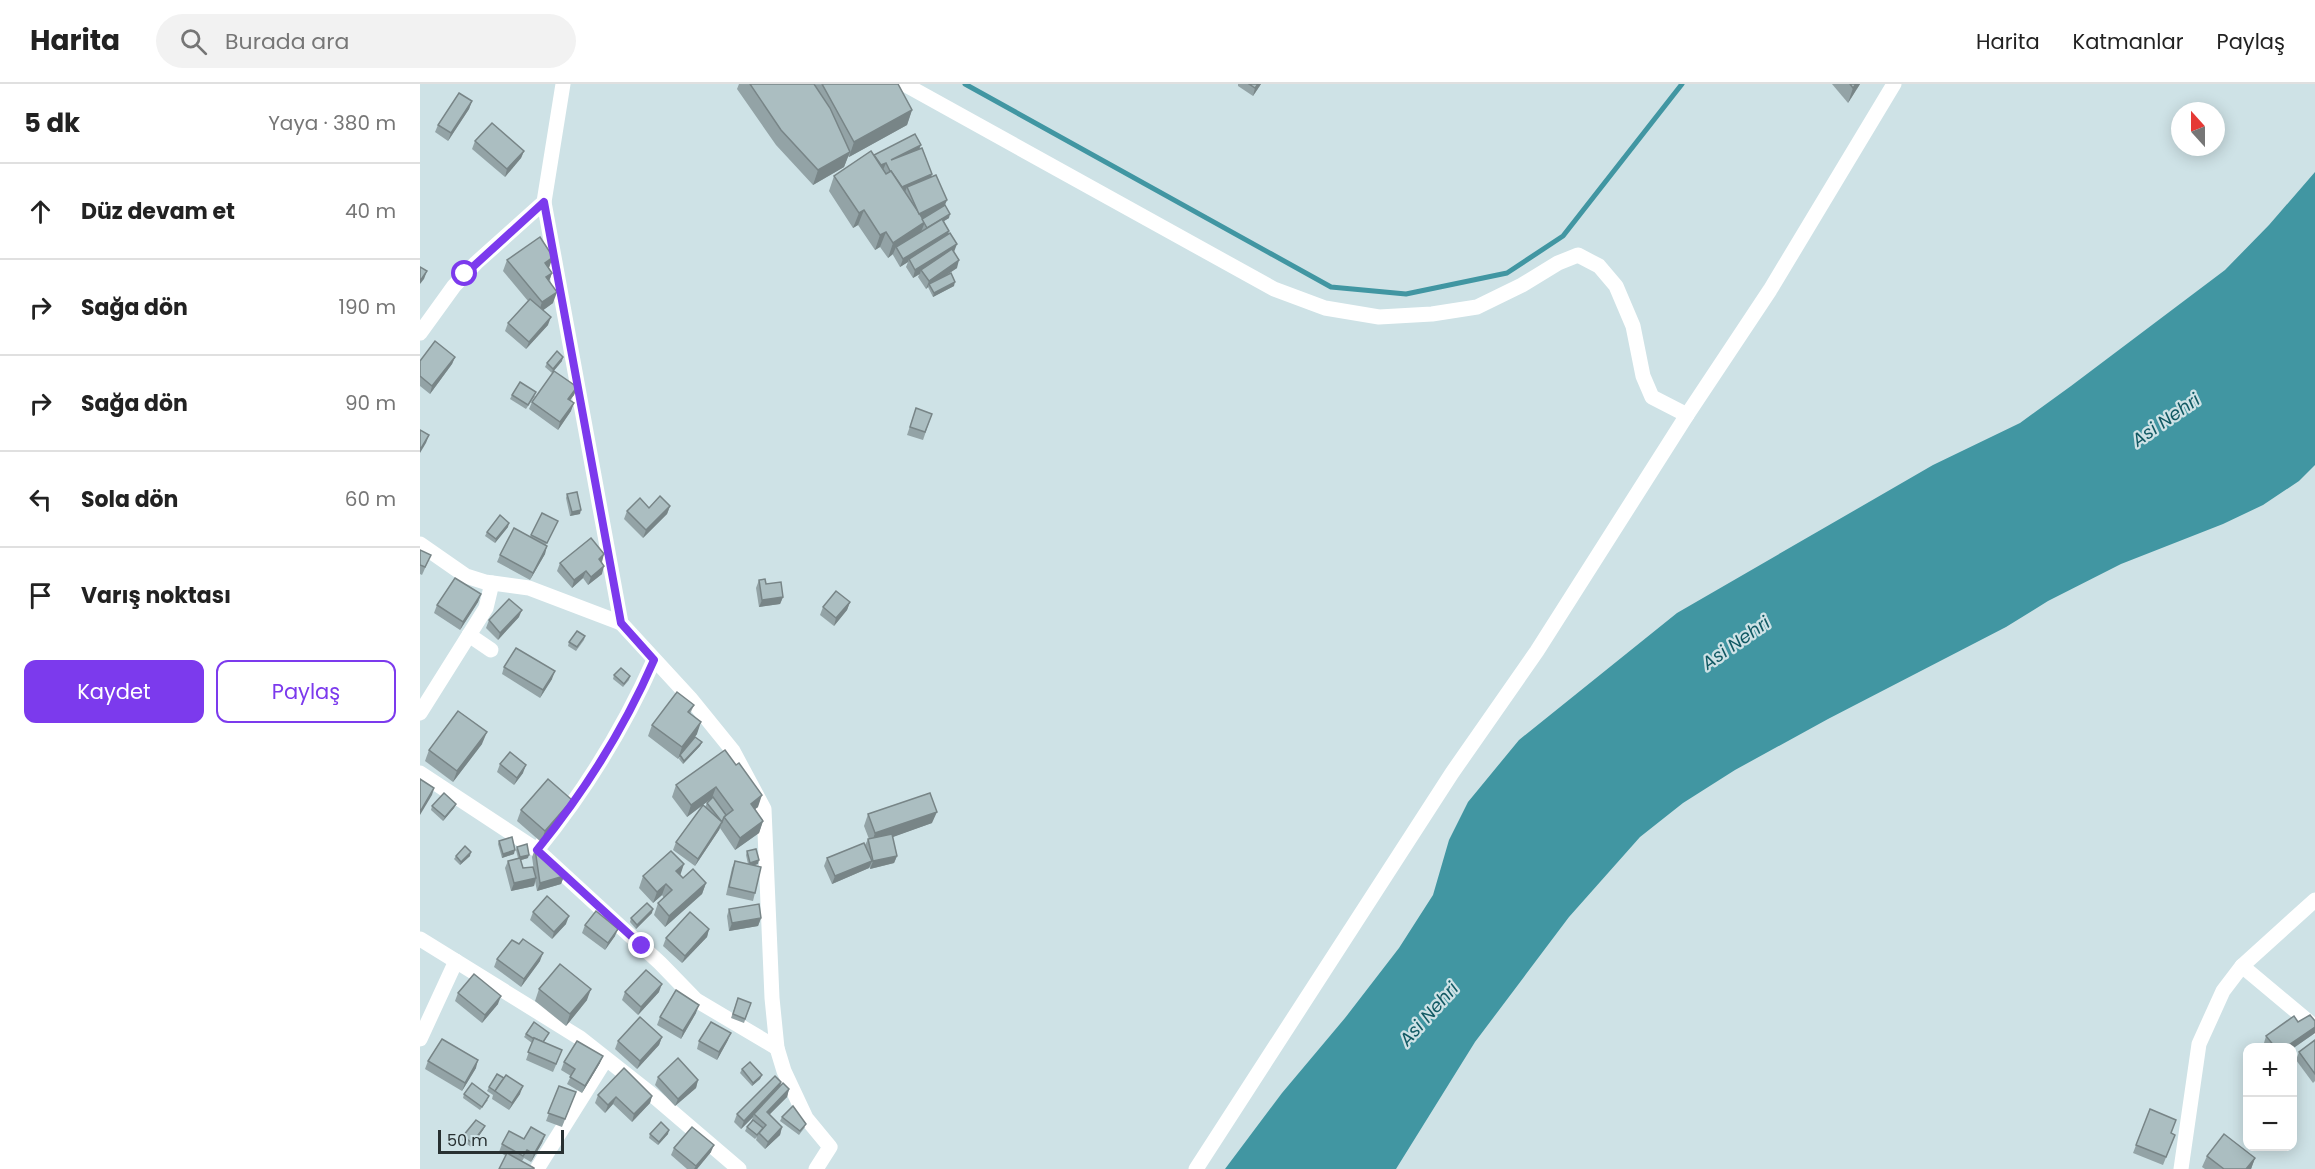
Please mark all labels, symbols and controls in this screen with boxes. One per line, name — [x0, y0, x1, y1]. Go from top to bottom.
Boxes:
search box — [156, 14, 576, 68]
text: Harita — [30, 21, 120, 60]
icon: search — [177, 25, 210, 58]
text: Burada ara — [225, 26, 349, 57]
text: Harita — [1976, 27, 2040, 56]
text: Katmanlar — [2073, 27, 2183, 56]
text: Paylaş — [2216, 27, 2285, 56]
north arrow — [2171, 102, 2225, 156]
text: 5 dk — [24, 105, 80, 141]
text: Yaya · 380 m — [268, 109, 396, 137]
icon: ahead — [24, 195, 57, 228]
text: Düz devam et — [81, 196, 235, 227]
text: 40 m — [345, 197, 396, 225]
route start — [451, 260, 477, 286]
icon: right — [24, 291, 57, 324]
text: Sağa dön — [81, 292, 188, 323]
text: 190 m — [339, 293, 396, 321]
icon: right — [24, 387, 57, 420]
water label: Asi Nehri — [2126, 387, 2205, 453]
text: Sağa dön — [81, 388, 188, 419]
text: 90 m — [345, 389, 396, 417]
icon: left — [24, 483, 57, 516]
text: Sola dön — [81, 484, 178, 515]
text: 60 m — [345, 485, 396, 513]
icon: arrive — [24, 579, 57, 612]
text: Varış noktası — [81, 580, 231, 611]
water label: Asi Nehri — [1696, 610, 1775, 676]
button: Kaydet — [24, 660, 204, 723]
button: Paylaş — [216, 660, 396, 723]
route end — [628, 932, 654, 958]
water label: Asi Nehri — [1393, 976, 1464, 1052]
map controls — [2243, 1043, 2297, 1151]
button: + — [2243, 1043, 2297, 1097]
button: − — [2243, 1097, 2297, 1151]
scale bar — [438, 1127, 564, 1154]
text: 50 m — [447, 1129, 488, 1152]

